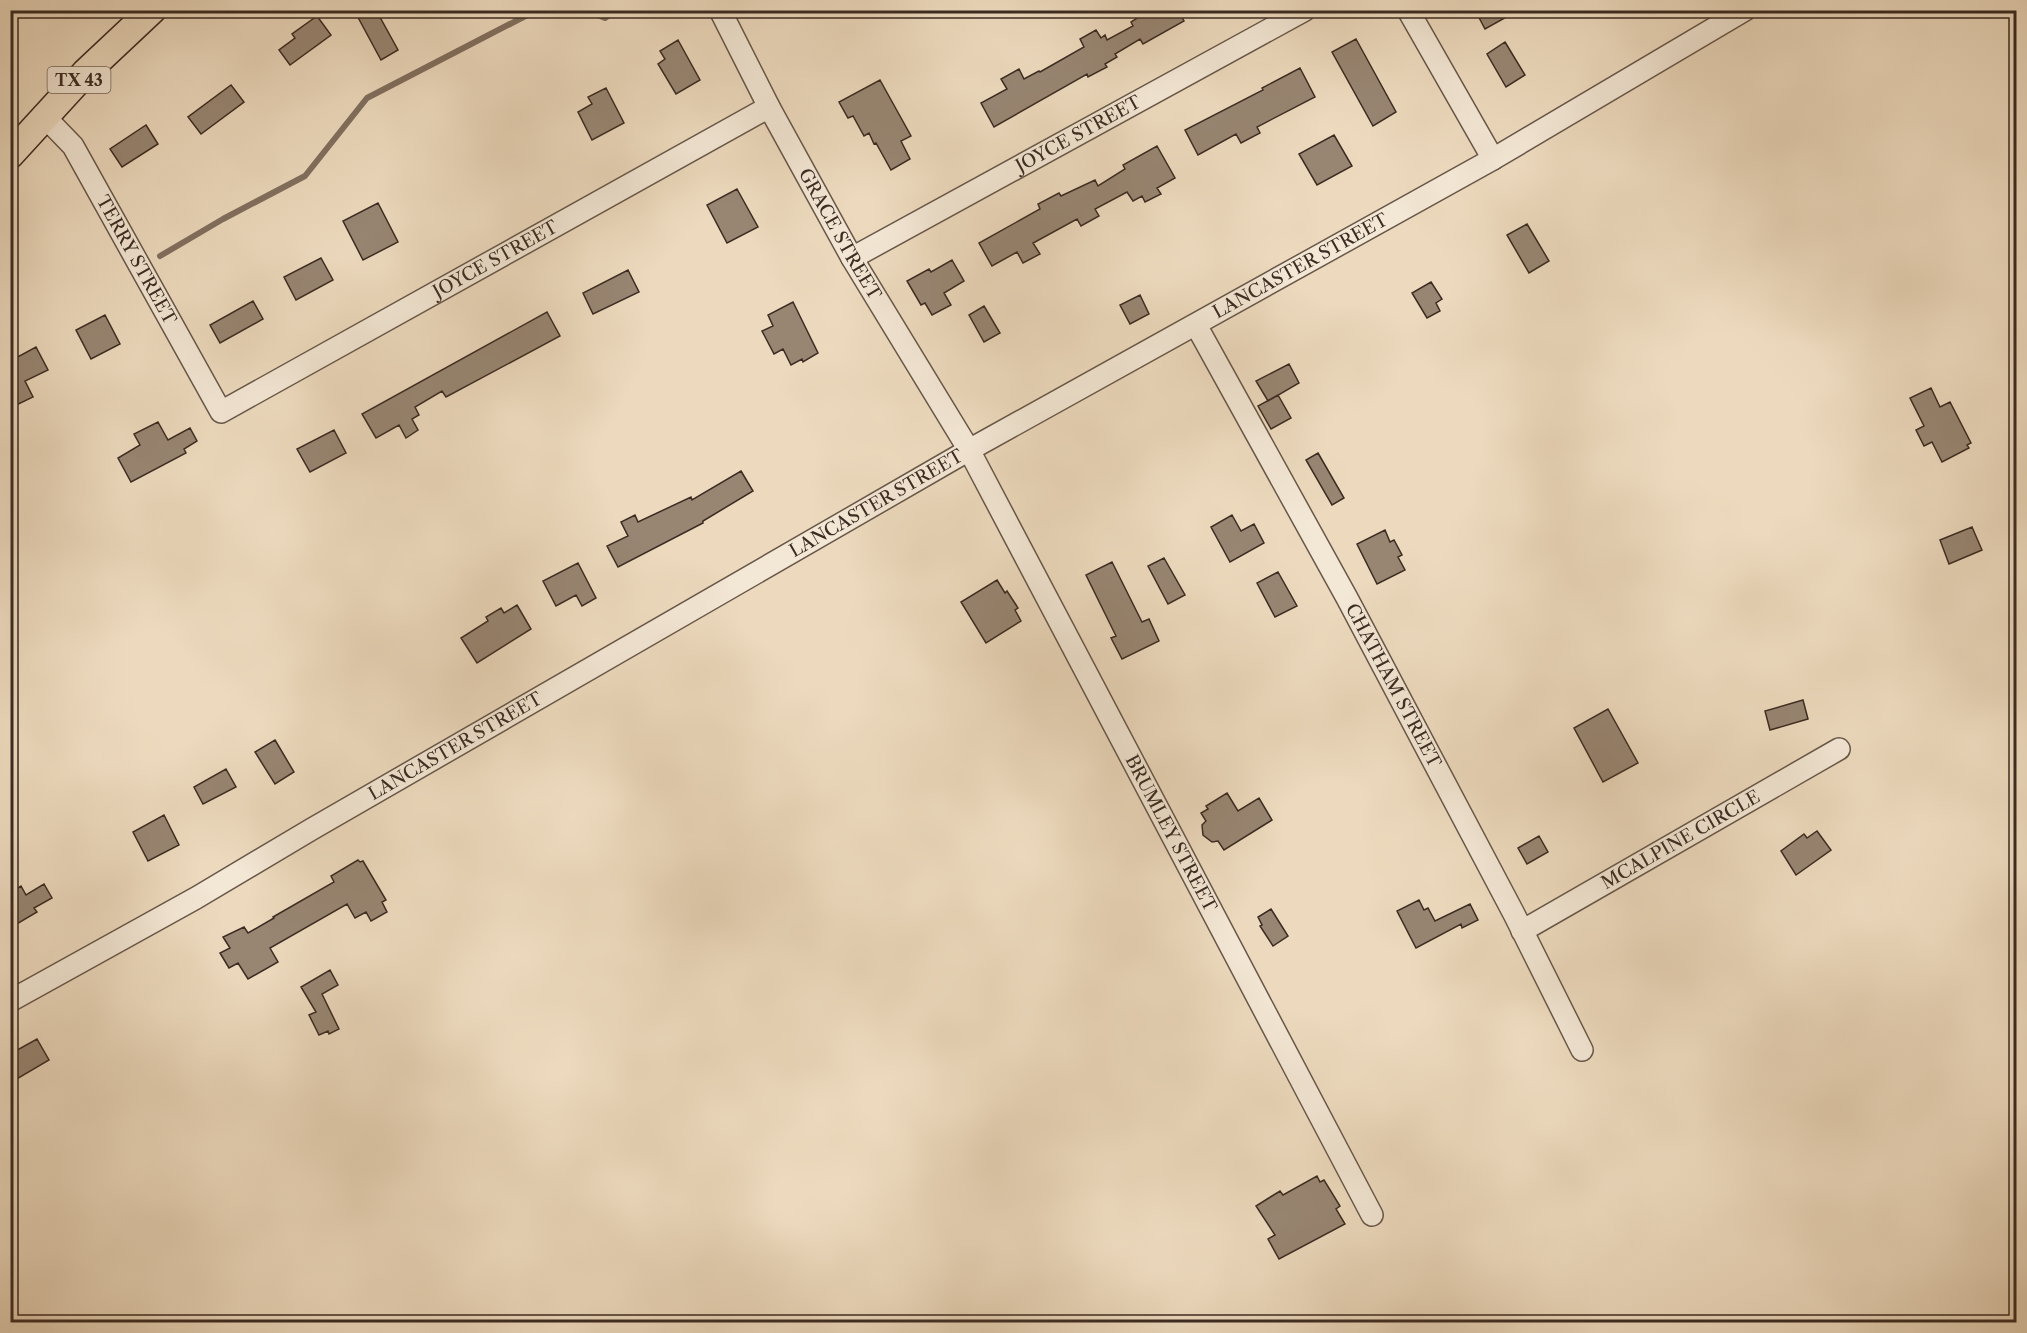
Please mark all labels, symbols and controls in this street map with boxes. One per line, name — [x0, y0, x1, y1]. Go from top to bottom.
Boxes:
road number: TX 43 — [48, 67, 110, 93]
street label: JOYCE STREET — [1009, 91, 1145, 179]
street label: GRACE STREET — [794, 164, 886, 304]
street label: TERRY STREET — [92, 191, 181, 329]
street label: LANCASTER STREET — [1209, 208, 1392, 323]
street label: JOYCE STREET — [426, 216, 562, 304]
street label: LANCASTER STREET — [786, 445, 967, 562]
street label: CHATHAM STREET — [1341, 600, 1446, 772]
street label: LANCASTER STREET — [365, 687, 546, 805]
street label: BRUMLEY STREET — [1121, 751, 1222, 916]
street label: MCALPINE CIRCLE — [1597, 786, 1764, 894]

